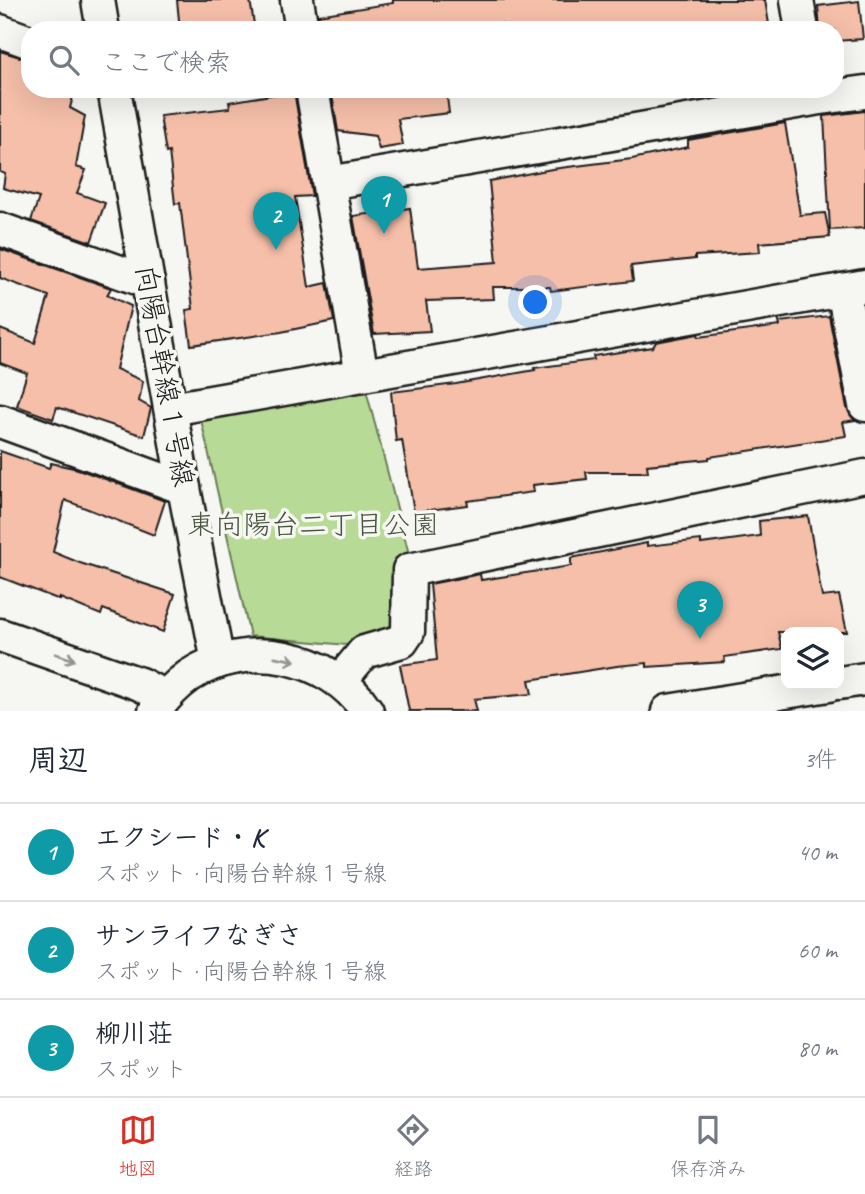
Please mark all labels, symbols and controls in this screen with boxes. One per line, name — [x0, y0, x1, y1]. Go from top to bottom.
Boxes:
search box — [21, 21, 844, 98]
icon: search — [45, 41, 83, 79]
text: ここで検索 — [101, 46, 231, 79]
pin: 1 — [361, 176, 407, 234]
pin: 2 — [253, 192, 299, 250]
street label: 向陽台幹線１号線 — [128, 263, 202, 489]
your location — [518, 285, 552, 319]
park label: 東向陽台二丁目公園 — [187, 507, 439, 542]
pin: 3 — [677, 581, 723, 639]
map controls — [781, 627, 844, 690]
button: layers — [781, 627, 844, 690]
one-way arrow — [53, 652, 75, 664]
one-way arrow — [273, 652, 296, 666]
text: 周辺 — [28, 741, 88, 779]
text: 3件 — [804, 745, 837, 774]
text: エクシード・K — [95, 821, 264, 854]
text: 1 — [46, 838, 56, 867]
text: 40 m — [798, 838, 837, 867]
text: スポット · 向陽台幹線１号線 — [95, 859, 386, 888]
text: サンライフなぎさ — [95, 919, 302, 952]
text: 2 — [46, 936, 56, 965]
text: 60 m — [798, 936, 837, 965]
text: スポット · 向陽台幹線１号線 — [95, 957, 386, 986]
text: 柳川荘 — [95, 1017, 173, 1050]
text: 3 — [46, 1034, 56, 1063]
text: 80 m — [798, 1034, 837, 1063]
text: スポット — [95, 1055, 187, 1084]
tab: 地図 — [119, 1111, 157, 1181]
tab: 経路 — [394, 1111, 432, 1181]
tab: 保存済み — [670, 1111, 746, 1181]

